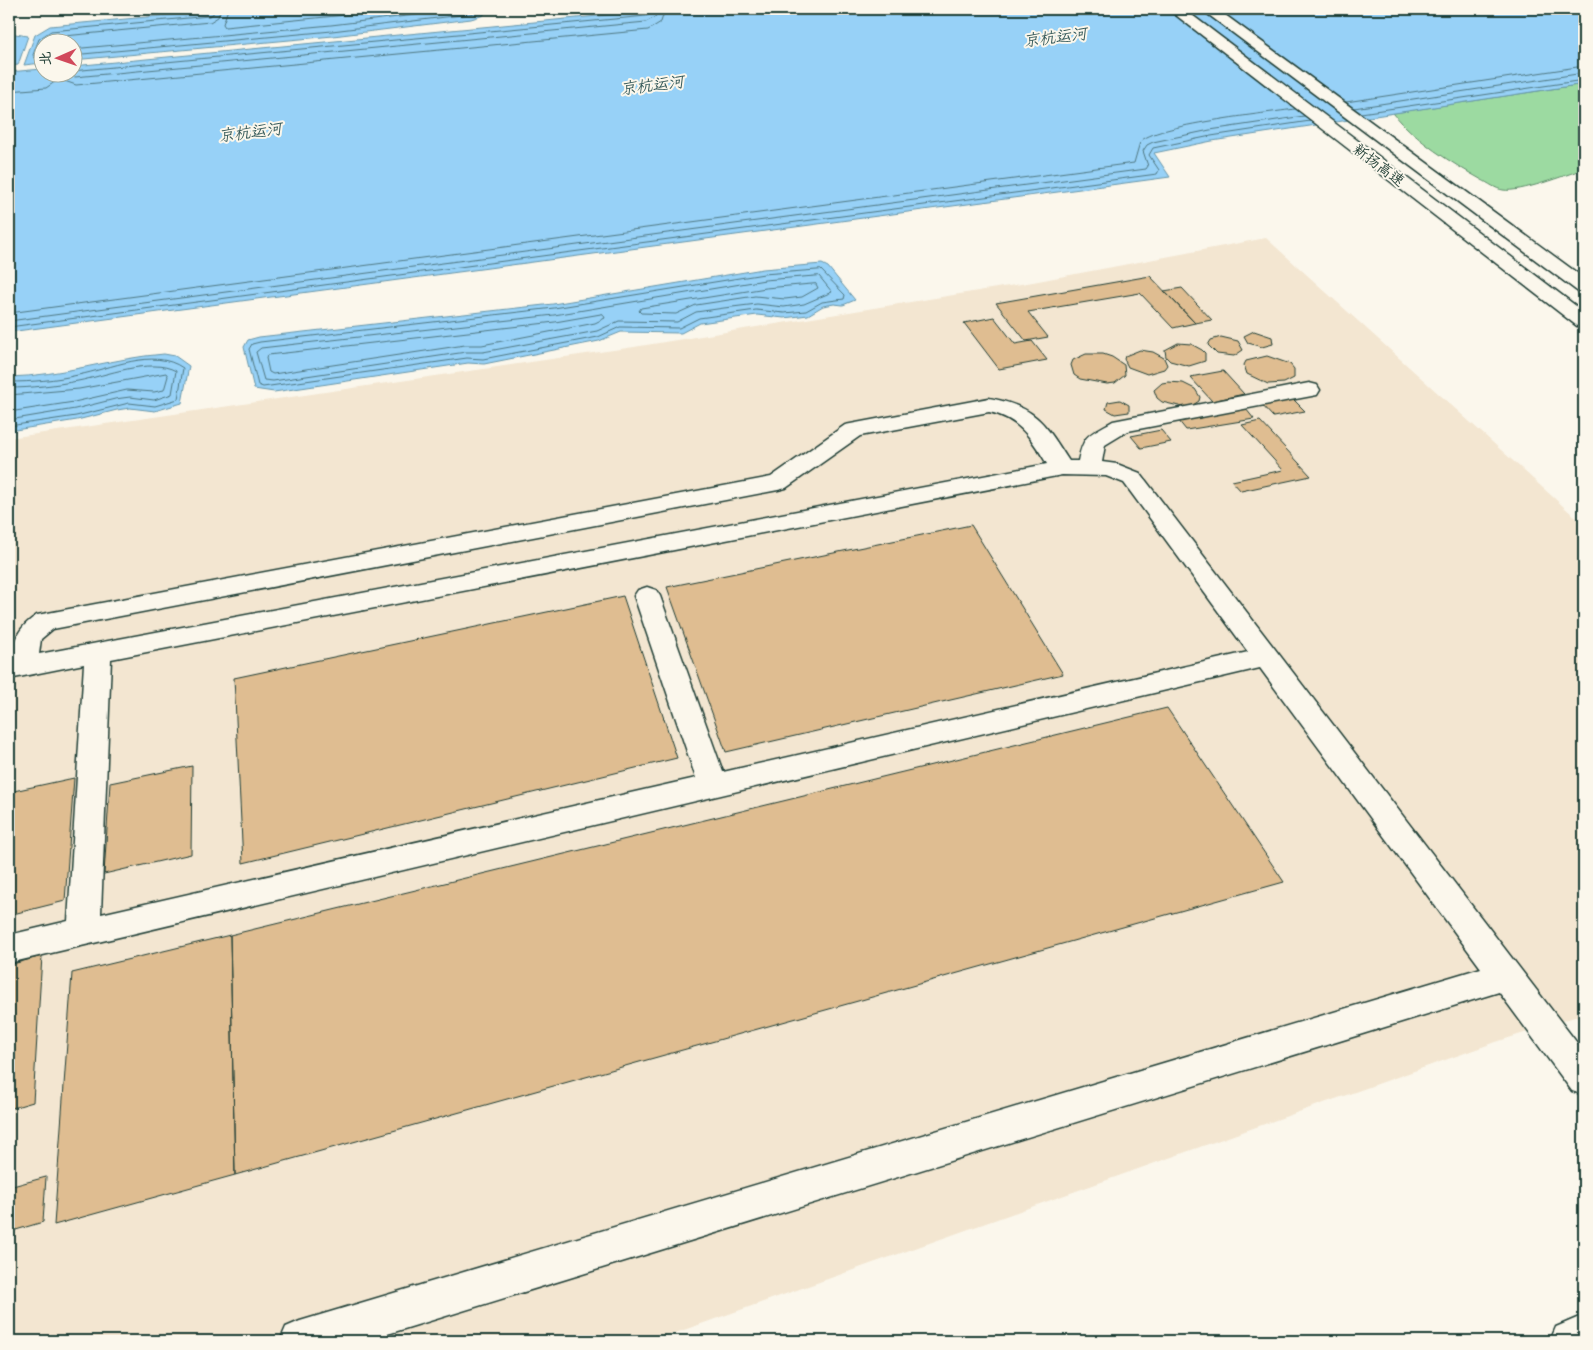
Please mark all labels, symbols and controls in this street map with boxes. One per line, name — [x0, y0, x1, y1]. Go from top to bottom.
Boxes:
water label: 京杭运河 — [1022, 23, 1091, 50]
north arrow — [32, 32, 82, 82]
text: 北 — [37, 51, 54, 66]
water label: 京杭运河 — [619, 71, 688, 98]
water label: 京杭运河 — [217, 118, 286, 145]
street label: 新扬高速 — [1350, 140, 1408, 190]

